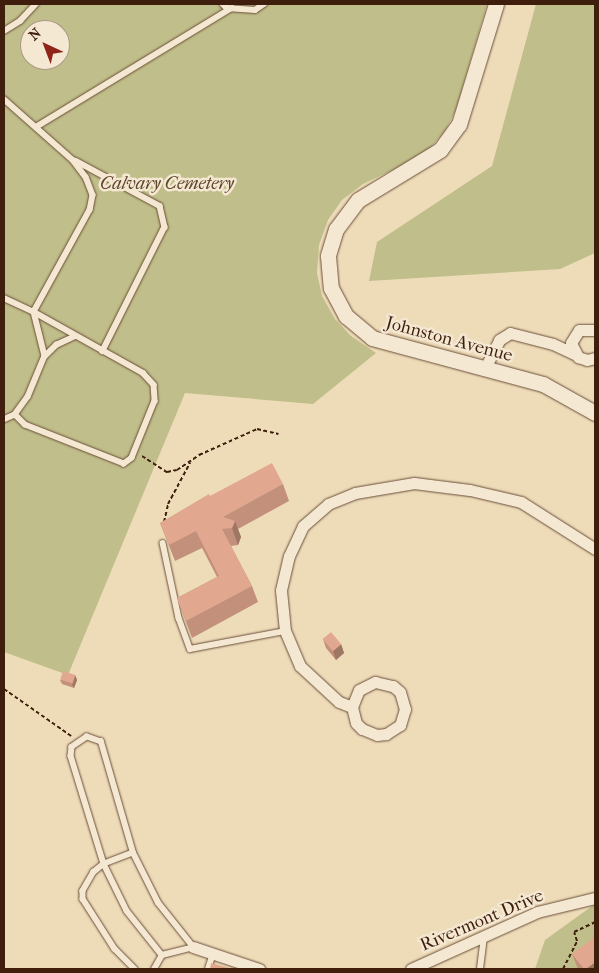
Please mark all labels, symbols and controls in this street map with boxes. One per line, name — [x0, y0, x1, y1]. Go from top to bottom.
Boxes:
north arrow — [20, 20, 70, 70]
text: N — [25, 25, 45, 44]
park label: Calvary Cemetery — [100, 173, 234, 195]
street label: Johnston Avenue — [383, 313, 515, 367]
street label: Rivermont Drive — [417, 885, 547, 957]

